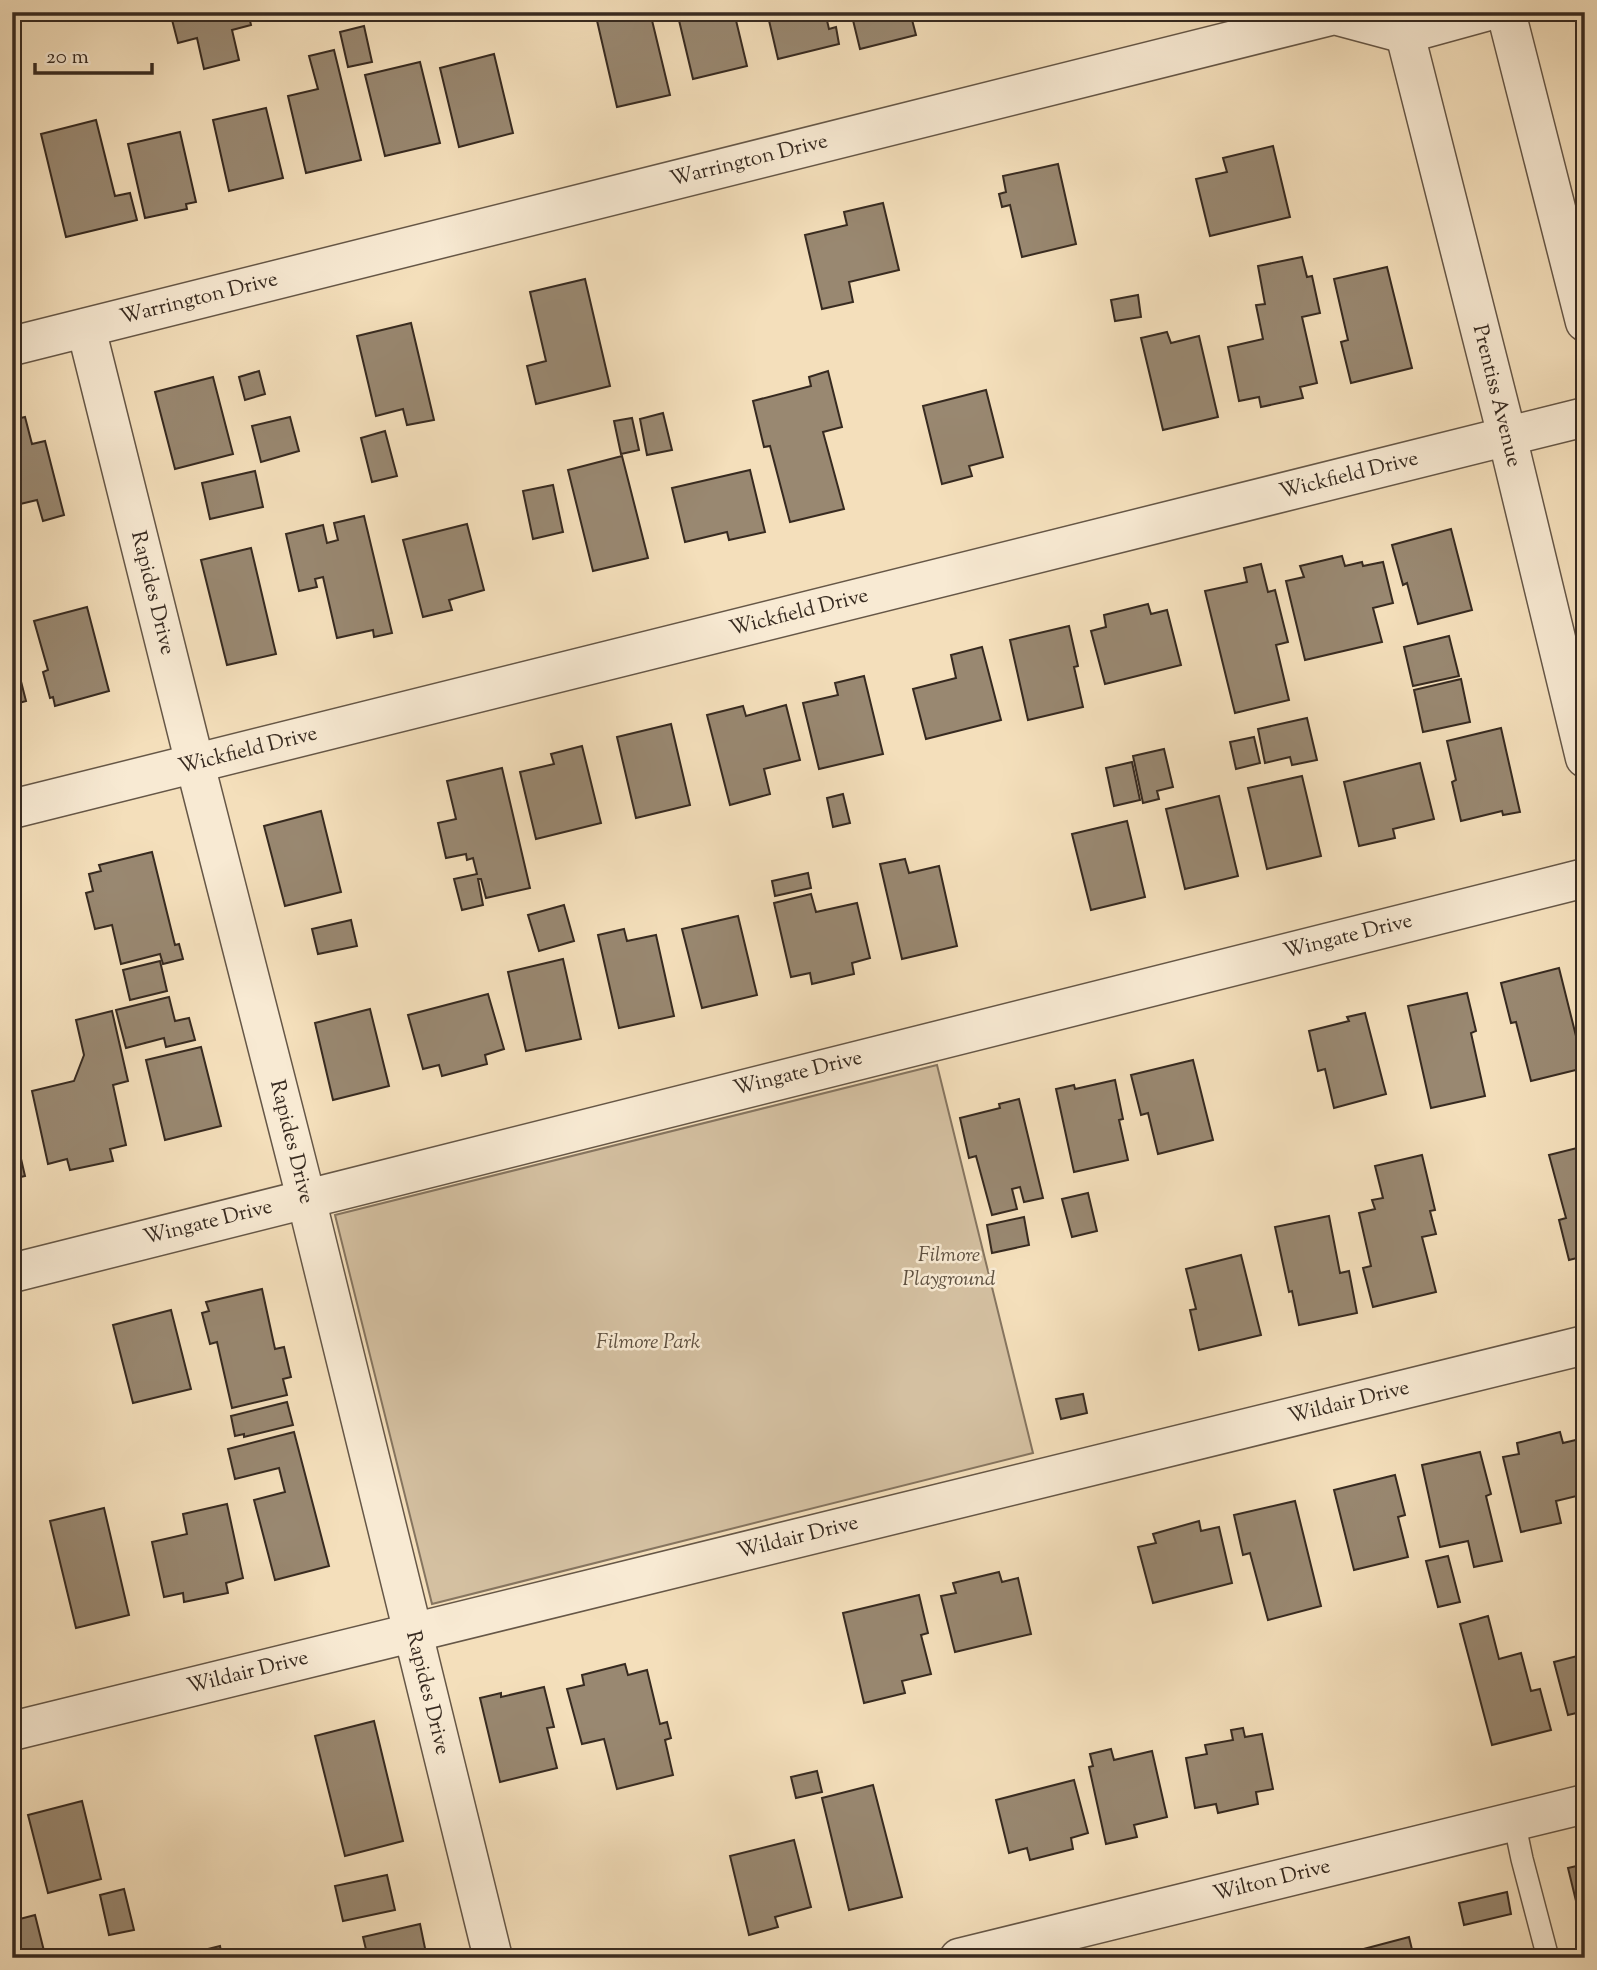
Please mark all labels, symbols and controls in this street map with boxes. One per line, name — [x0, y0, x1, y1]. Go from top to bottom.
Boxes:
scale bar — [35, 32, 152, 76]
text: 20 m — [46, 43, 89, 73]
street label: Warrington Drive — [667, 127, 831, 195]
street label: Warrington Drive — [117, 265, 281, 333]
street label: Prentiss Avenue — [1464, 322, 1528, 470]
street label: Wickfield Drive — [1276, 444, 1422, 508]
street label: Rapides Drive — [122, 528, 182, 658]
street label: Wickfield Drive — [726, 581, 872, 645]
street label: Wickfield Drive — [175, 719, 321, 783]
street label: Wingate Drive — [1280, 906, 1416, 968]
street label: Wingate Drive — [730, 1043, 866, 1105]
street label: Rapides Drive — [261, 1077, 321, 1207]
street label: Wingate Drive — [140, 1192, 276, 1254]
park label: Filmore Playground — [903, 1241, 996, 1295]
park label: Filmore Park — [596, 1328, 701, 1358]
street label: Wildair Drive — [1285, 1373, 1413, 1433]
street label: Wildair Drive — [734, 1508, 862, 1568]
street label: Rapides Drive — [397, 1628, 457, 1758]
street label: Wildair Drive — [184, 1643, 312, 1703]
street label: Wilton Drive — [1210, 1852, 1334, 1910]

